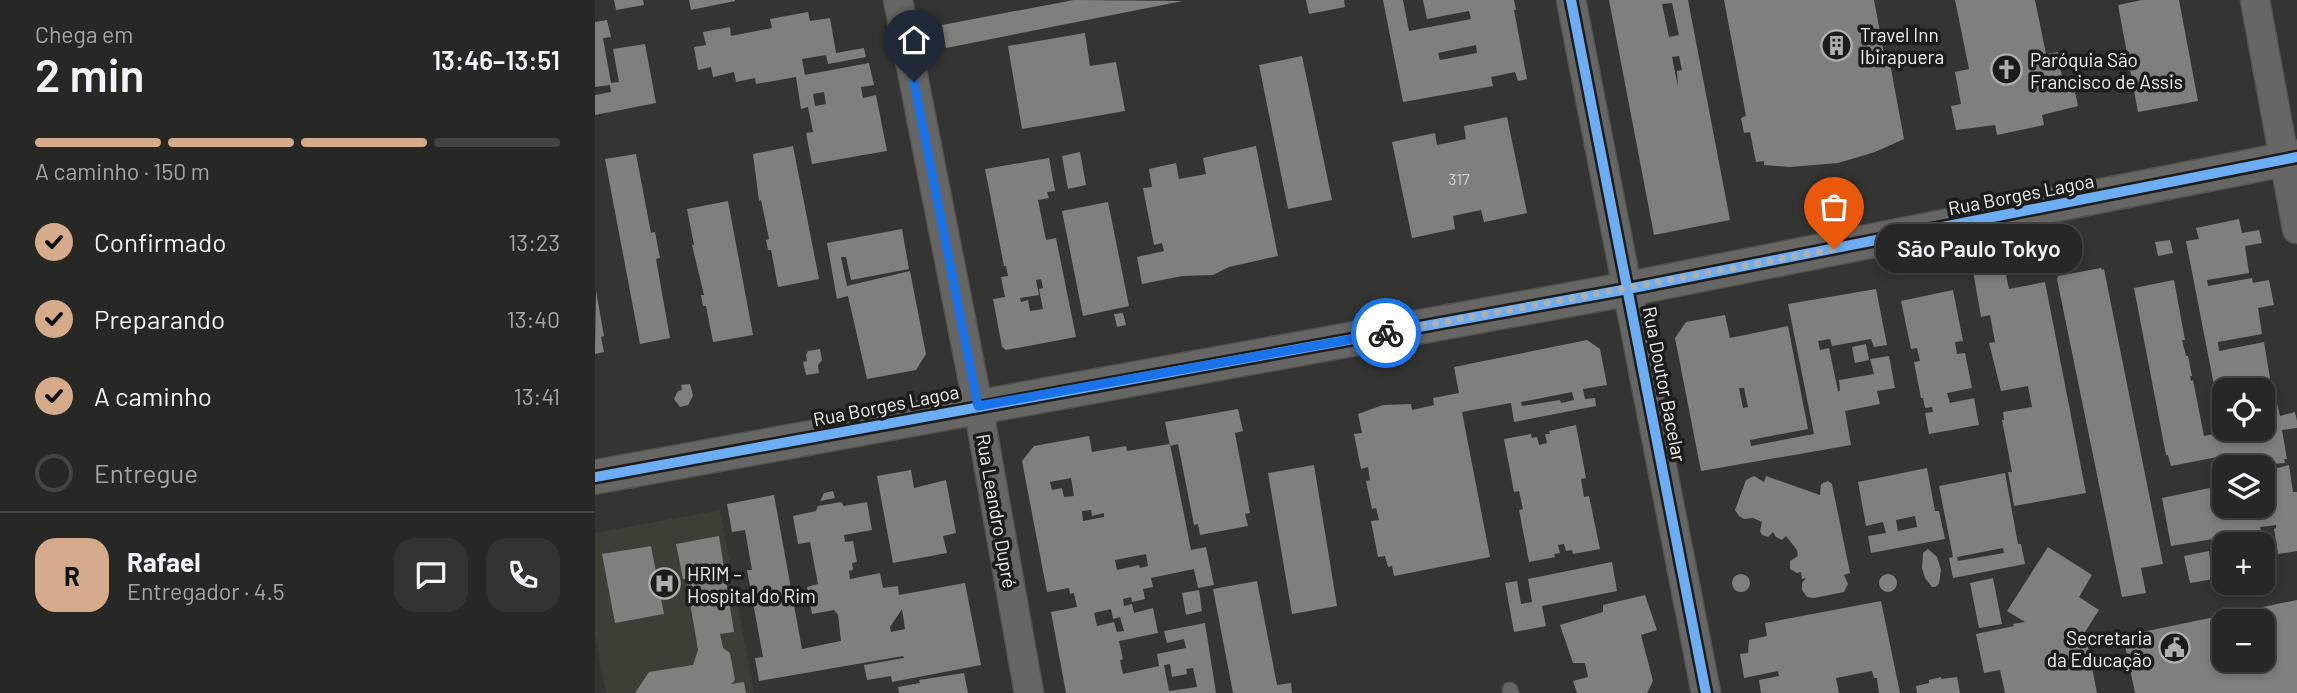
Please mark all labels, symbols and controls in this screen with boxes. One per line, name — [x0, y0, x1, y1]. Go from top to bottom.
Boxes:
pin — [884, 10, 944, 82]
text: Chega em — [35, 20, 133, 48]
icon: home — [895, 21, 933, 59]
place label: Travel Inn Ibirapuera — [1860, 23, 1944, 68]
building icon: Travel Inn Ibirapuera — [1820, 28, 1854, 62]
text: 13:46–13:51 — [432, 44, 560, 75]
text: 2 min — [35, 46, 144, 101]
place label: Paróquia São Francisco de Assis — [2030, 48, 2183, 93]
church icon: Paróquia São Francisco de Assis — [1990, 53, 2024, 87]
text: A caminho · 150 m — [35, 157, 210, 185]
house number: 317 — [1448, 169, 1470, 188]
street label: Rua Borges Lagoa — [1946, 169, 2096, 219]
pin — [1804, 177, 1864, 249]
icon: bag — [1815, 188, 1853, 226]
icon: check — [35, 223, 73, 261]
callout: São Paulo Tokyo — [1876, 224, 2083, 274]
text: Confirmado — [94, 226, 226, 257]
text: 13:23 — [508, 228, 560, 256]
text: São Paulo Tokyo — [1897, 234, 2061, 262]
courier — [1351, 298, 1421, 368]
icon: check — [35, 300, 73, 338]
text: Preparando — [94, 303, 225, 334]
street label: Rua Doutor Bacelar — [1639, 304, 1691, 464]
text: 13:40 — [507, 305, 560, 333]
icon: bike — [1367, 314, 1405, 352]
icon: check — [35, 377, 73, 415]
map controls — [2212, 378, 2275, 672]
button: locate — [2212, 378, 2275, 441]
text: A caminho — [94, 380, 212, 411]
street label: Rua Borges Lagoa — [811, 380, 961, 430]
text: 13:41 — [514, 382, 560, 410]
street label: Rua Leandro Dupré — [972, 432, 1022, 590]
button: layers — [2212, 455, 2275, 518]
text: Entregue — [94, 457, 198, 488]
button: + — [2212, 532, 2275, 595]
button: chat — [394, 538, 468, 612]
button: phone — [486, 538, 560, 612]
text: Rafael — [127, 546, 201, 577]
text: R — [64, 560, 80, 591]
place label: HRIM – Hospital do Rim — [687, 562, 816, 607]
hospital icon: HRIM – Hospital do Rim — [647, 567, 681, 601]
text: Entregador · 4.5 — [127, 577, 285, 605]
button: − — [2212, 609, 2275, 672]
place label: Secretaria da Educação — [2047, 626, 2152, 671]
public building icon: Secretaria da Educação — [2158, 631, 2192, 665]

